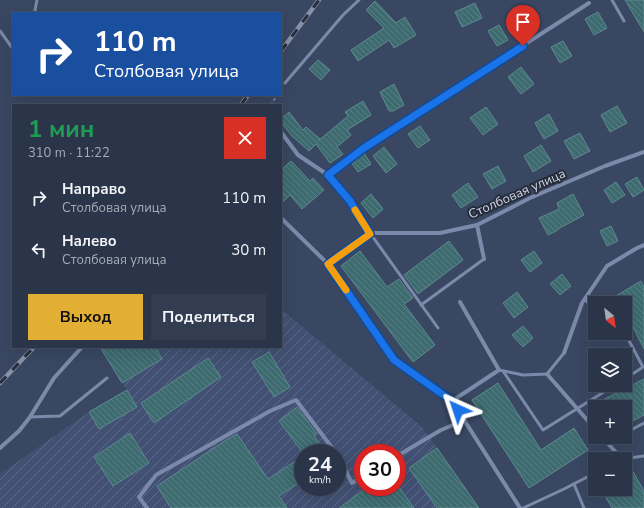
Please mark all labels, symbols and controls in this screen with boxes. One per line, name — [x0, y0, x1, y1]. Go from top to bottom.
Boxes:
pin — [506, 5, 540, 46]
icon: arrive — [512, 11, 534, 33]
text: 110 m — [94, 23, 177, 61]
icon: right — [28, 28, 80, 80]
text: Столбовая улица — [94, 59, 239, 83]
text: 1 мин — [28, 113, 94, 145]
button: close — [224, 117, 266, 159]
text: 310 m · 11:22 — [28, 144, 110, 162]
street label: Столбовая улица — [466, 164, 568, 224]
text: Направо — [62, 179, 126, 199]
icon: right — [28, 187, 50, 209]
text: 110 m — [222, 188, 266, 208]
text: Столбовая улица — [62, 199, 167, 217]
text: Налево — [62, 231, 117, 251]
icon: left — [28, 239, 50, 261]
text: 30 m — [231, 240, 266, 260]
text: Столбовая улица — [62, 251, 167, 269]
button: Выход — [28, 294, 143, 340]
button: Поделиться — [151, 294, 266, 340]
north arrow — [588, 296, 632, 340]
map controls — [588, 296, 632, 496]
button: layers — [588, 348, 632, 392]
position arrow — [437, 389, 479, 431]
button: + — [588, 400, 632, 444]
speed limit sign: 30 — [354, 444, 406, 496]
text: 24 — [308, 451, 332, 478]
button: − — [588, 452, 632, 496]
text: km/h — [309, 473, 331, 487]

